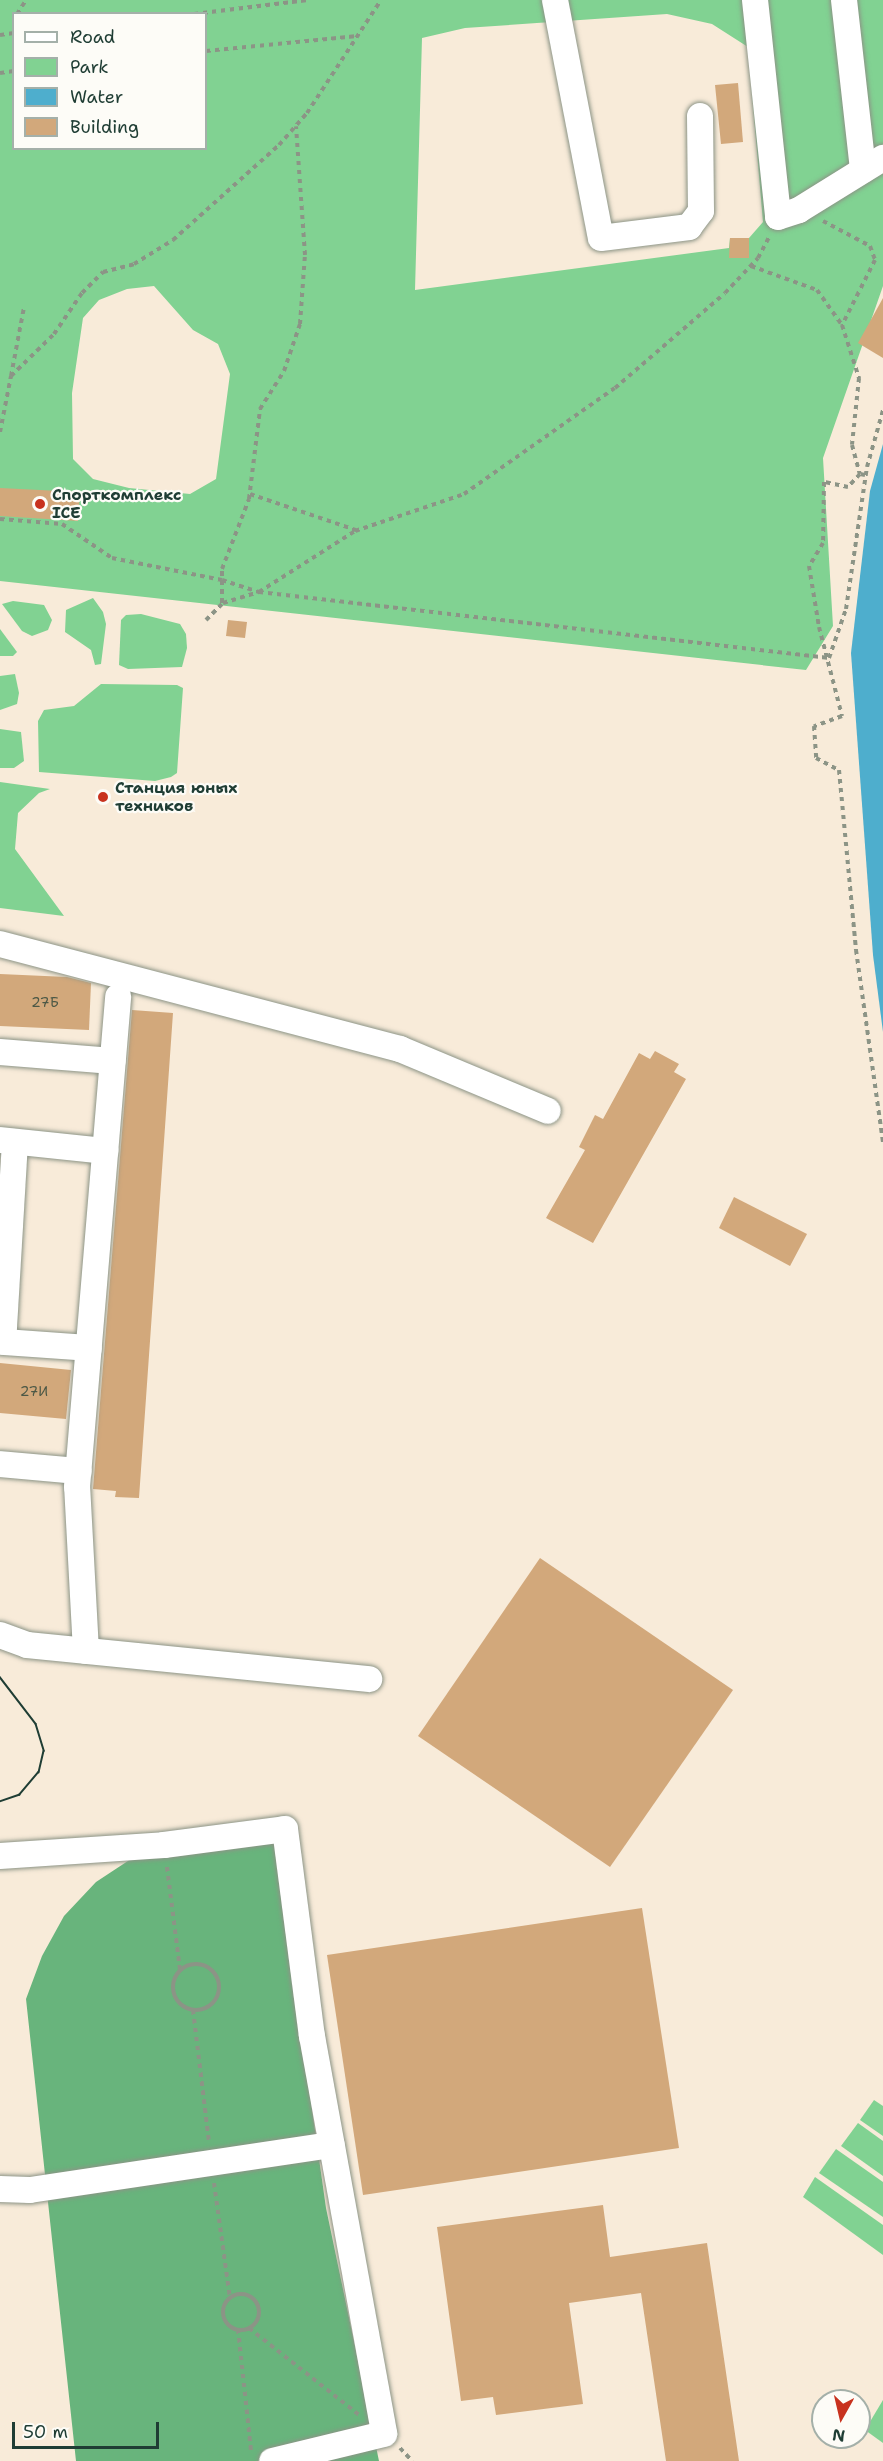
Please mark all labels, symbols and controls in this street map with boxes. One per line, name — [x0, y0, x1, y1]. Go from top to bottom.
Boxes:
legend — [12, 12, 207, 150]
text: Road — [70, 25, 115, 49]
text: Park — [70, 55, 109, 79]
text: Water — [70, 85, 123, 109]
text: Building — [70, 115, 139, 139]
place label: Спорткомплекс ICE — [52, 485, 182, 523]
marker: Спорткомплекс ICE — [33, 497, 47, 511]
place label: Станция юных техников — [115, 778, 237, 816]
marker: Станция юных техников — [96, 790, 110, 804]
house number: 27Б — [31, 994, 59, 1010]
house number: 27И — [20, 1383, 48, 1399]
north arrow — [811, 2389, 871, 2449]
scale bar — [15, 2410, 162, 2448]
text: 50 m — [23, 2420, 68, 2444]
text: N — [831, 2424, 846, 2447]

